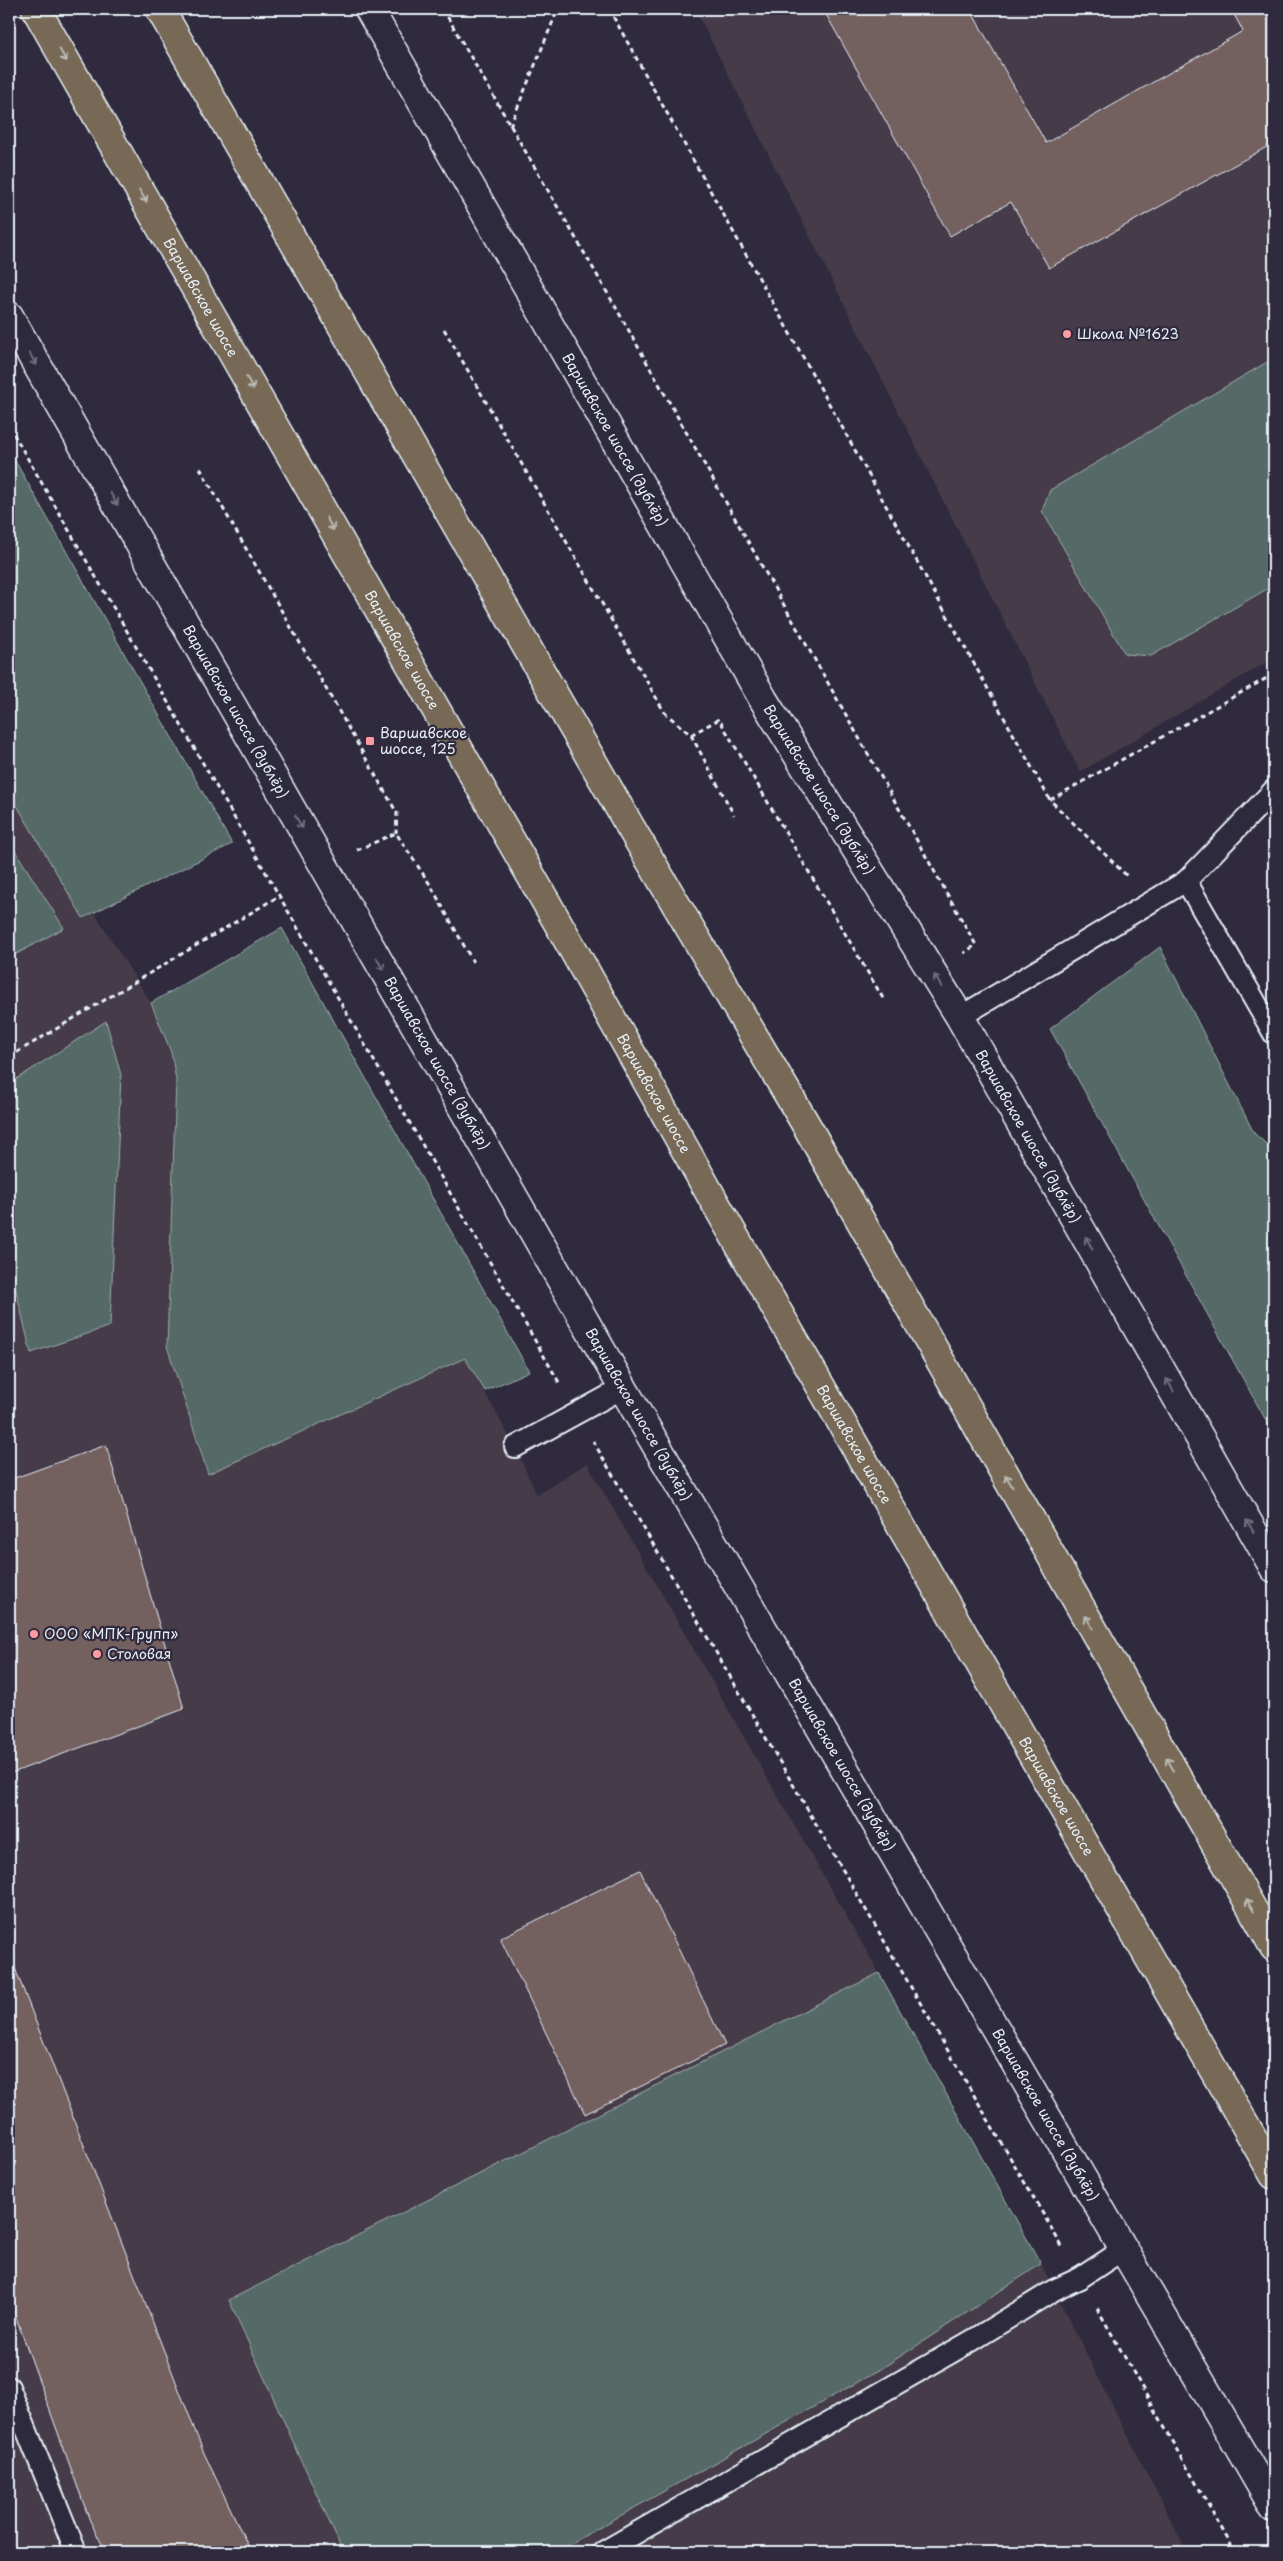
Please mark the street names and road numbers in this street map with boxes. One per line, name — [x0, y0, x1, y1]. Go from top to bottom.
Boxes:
street label: Варшавское шоссе — [159, 234, 244, 361]
street label: Варшавское шоссе (дублёр) — [558, 349, 673, 530]
street label: Варшавское шоссе — [360, 586, 445, 713]
street label: Варшавское шоссе (дублёр) — [178, 621, 294, 802]
street label: Варшавское шоссе (дублёр) — [759, 700, 880, 878]
street label: Варшавское шоссе (дублёр) — [379, 972, 495, 1153]
street label: Варшавское шоссе — [612, 1029, 696, 1157]
street label: Варшавское шоссе (дублёр) — [971, 1045, 1086, 1227]
street label: Варшавское шоссе (дублёр) — [581, 1324, 697, 1505]
street label: Варшавское шоссе — [812, 1381, 897, 1507]
street label: Варшавское шоссе (дублёр) — [784, 1674, 901, 1855]
street label: Варшавское шоссе — [1014, 1733, 1099, 1859]
street label: Варшавское шоссе (дублёр) — [987, 2024, 1104, 2205]

